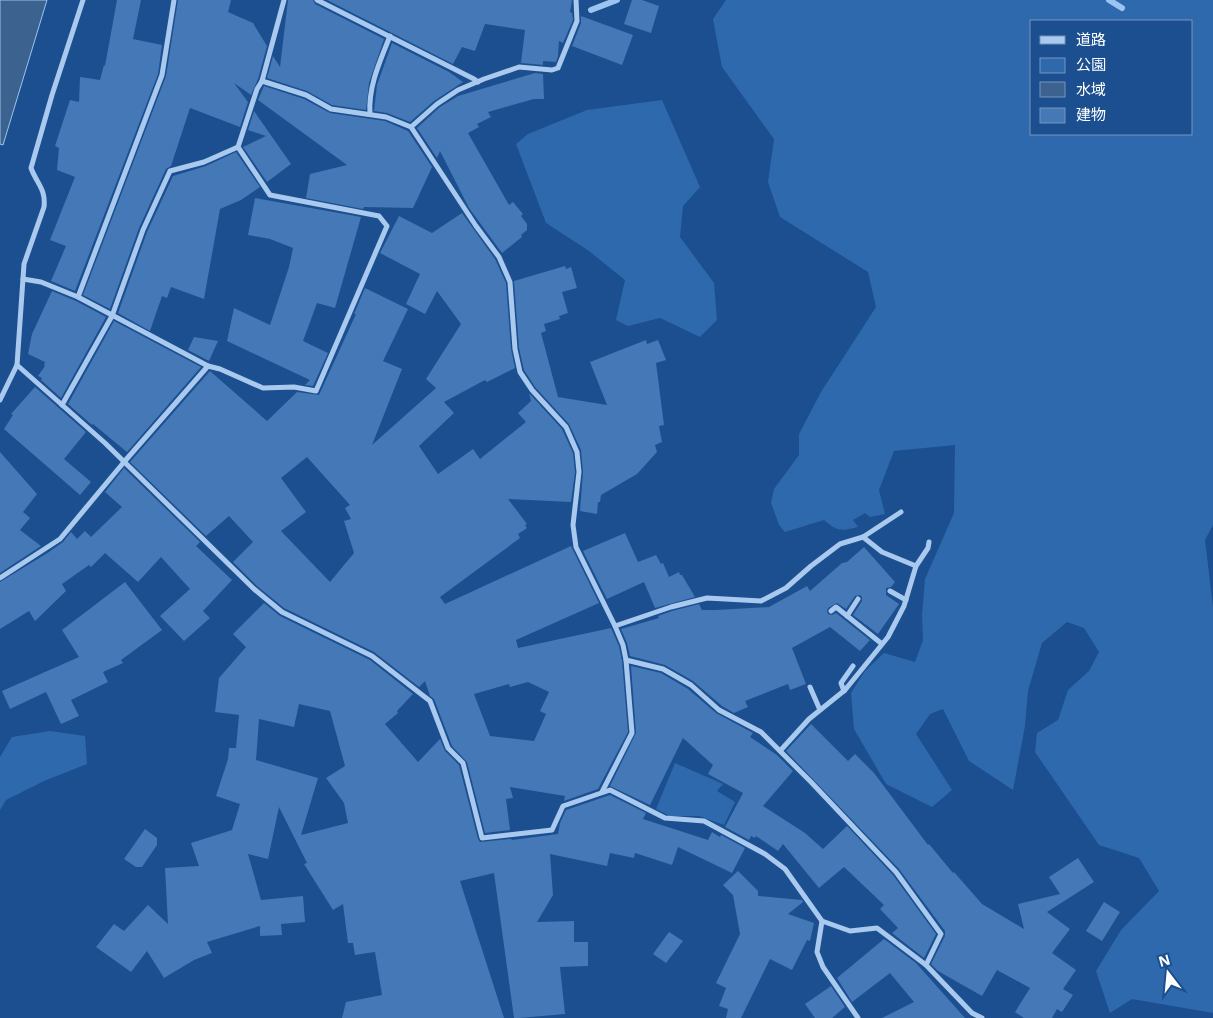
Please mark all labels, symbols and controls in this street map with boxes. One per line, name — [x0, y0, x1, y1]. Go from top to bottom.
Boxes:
legend — [1030, 20, 1193, 135]
text: 道路 — [1076, 29, 1106, 49]
text: 公園 — [1076, 54, 1106, 74]
text: 水域 — [1076, 79, 1106, 99]
text: 建物 — [1076, 104, 1106, 124]
north arrow — [1143, 948, 1193, 998]
text: N — [1156, 949, 1172, 971]

